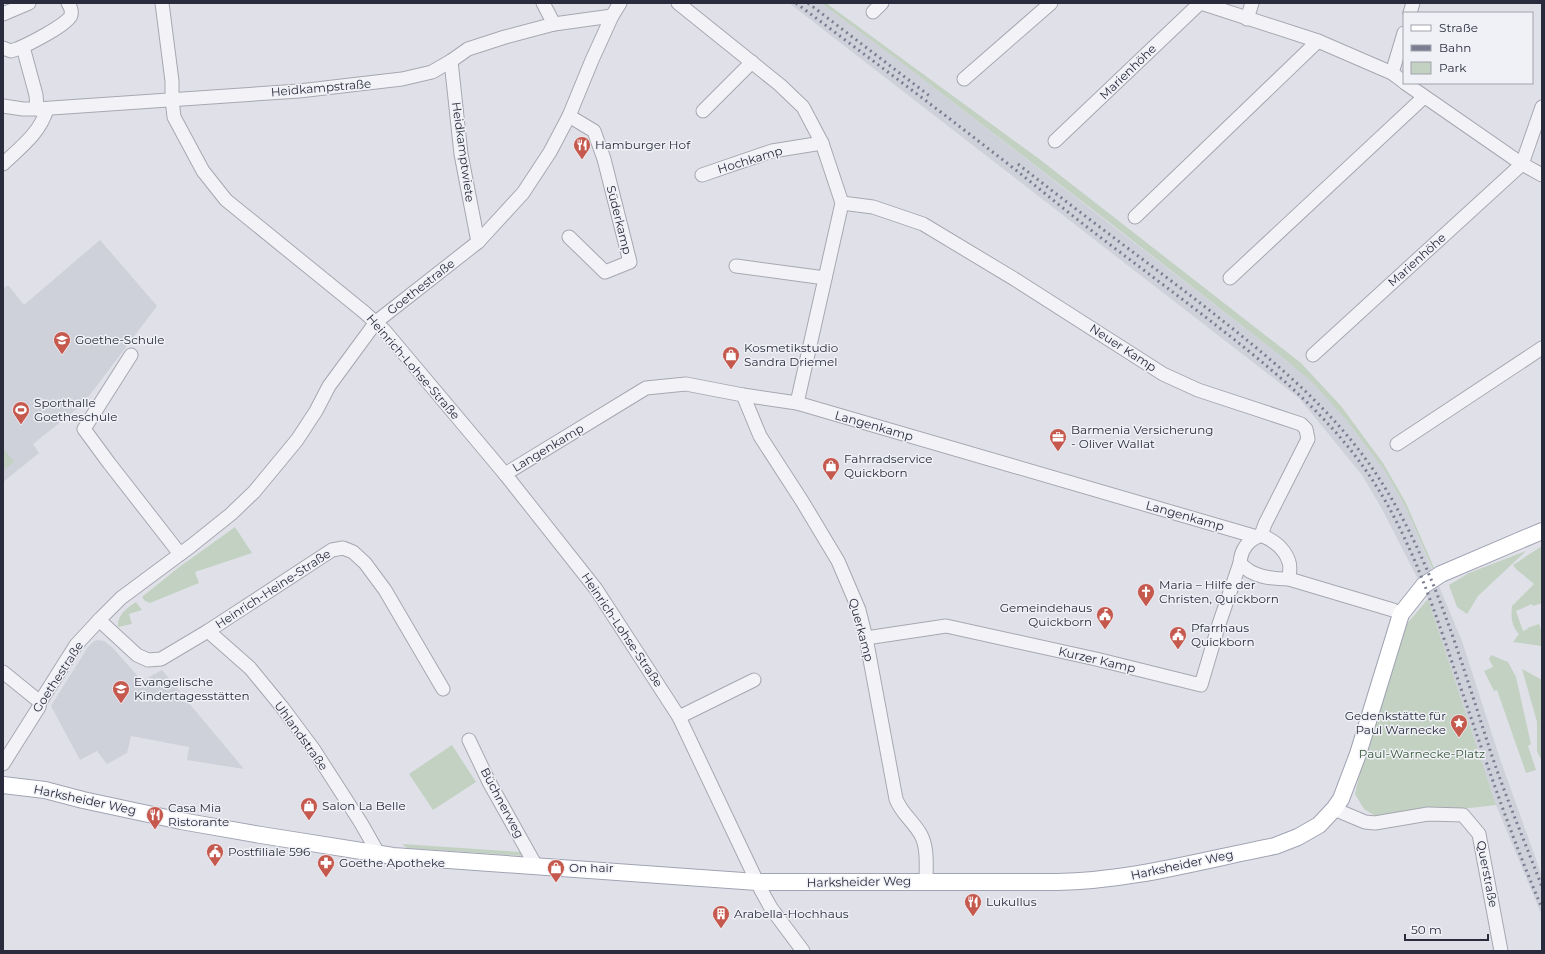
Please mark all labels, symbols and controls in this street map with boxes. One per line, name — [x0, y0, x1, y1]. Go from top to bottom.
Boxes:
legend — [1403, 12, 1533, 84]
text: Straße — [1439, 20, 1478, 35]
text: Bahn — [1439, 40, 1471, 55]
street label: Marienhöhe — [1096, 41, 1159, 102]
text: Park — [1439, 60, 1467, 75]
street label: Heidkampstraße — [270, 76, 372, 99]
street label: Heidkamptwiete — [449, 101, 478, 203]
restaurant icon: Hamburger Hof — [572, 135, 592, 160]
place label: Hamburger Hof — [595, 137, 691, 152]
street label: Hochkamp — [716, 143, 784, 176]
street label: Süderkamp — [604, 184, 635, 256]
street label: Marienhöhe — [1385, 230, 1449, 290]
street label: Goethestraße — [384, 256, 457, 318]
street label: Heinrich-Lohse-Straße — [364, 311, 463, 422]
street label: Neuer Kamp — [1087, 320, 1159, 375]
school or university icon: Goethe-Schule — [52, 330, 72, 355]
place label: Goethe-Schule — [75, 332, 164, 347]
place label: Kosmetikstudio Sandra Driemel — [744, 340, 838, 369]
shop icon: Kosmetikstudio Sandra Driemel — [721, 345, 741, 370]
place label: Sporthalle Goetheschule — [34, 395, 117, 424]
sports icon: Sporthalle Goetheschule — [11, 400, 31, 425]
street label: Langenkamp — [833, 407, 915, 444]
street label: Langenkamp — [509, 420, 586, 475]
place label: Barmenia Versicherung - Oliver Wallat — [1071, 422, 1213, 451]
office icon: Barmenia Versicherung - Oliver Wallat — [1048, 427, 1068, 452]
place label: Fahrradservice Quickborn — [844, 451, 933, 480]
shop icon: Fahrradservice Quickborn — [821, 456, 841, 481]
street label: Langenkamp — [1144, 497, 1226, 534]
street label: Heinrich-Heine-Straße — [212, 546, 333, 632]
street label: Heinrich-Lohse-Straße — [579, 570, 666, 690]
place label: Maria – Hilfe der Christen, Quickborn — [1159, 577, 1279, 606]
church icon: Maria – Hilfe der Christen, Quickborn — [1136, 582, 1156, 607]
street label: Querkamp — [846, 596, 877, 663]
place label: Gemeindehaus Quickborn — [1000, 600, 1092, 629]
public building icon: Gemeindehaus Quickborn — [1095, 605, 1115, 630]
place label: Pfarrhaus Quickborn — [1191, 620, 1255, 649]
public building icon: Pfarrhaus Quickborn — [1168, 625, 1188, 650]
street label: Goethestraße — [29, 638, 86, 715]
street label: Kurzer Kamp — [1057, 643, 1137, 676]
place label: Evangelische Kindertagesstätten — [134, 674, 250, 703]
school or university icon: Evangelische Kindertagesstätten — [111, 679, 131, 704]
street label: Uhlandstraße — [271, 698, 331, 773]
place label: Gedenkstätte für Paul Warnecke — [1345, 708, 1446, 737]
place icon: Gedenkstätte für Paul Warnecke — [1449, 713, 1469, 738]
park label: Paul-Warnecke-Platz — [1359, 746, 1485, 761]
street label: Büchnerweg — [477, 765, 527, 841]
street label: Harksheider Weg — [32, 781, 138, 818]
shop icon: Salon La Belle — [299, 796, 319, 821]
place label: Salon La Belle — [322, 798, 406, 813]
place label: Casa Mia Ristorante — [168, 800, 229, 829]
restaurant icon: Casa Mia Ristorante — [145, 805, 165, 830]
street label: Querstraße — [1474, 839, 1501, 908]
public building icon: Postfiliale 596 — [205, 842, 225, 867]
place label: Postfiliale 596 — [228, 844, 310, 859]
street label: Harksheider Weg — [1129, 846, 1235, 883]
pharmacy icon: Goethe Apotheke — [316, 853, 336, 878]
place label: Goethe Apotheke — [339, 855, 445, 870]
shop icon: On hair — [546, 858, 566, 883]
place label: On hair — [569, 860, 614, 875]
street label: Harksheider Weg — [807, 873, 911, 890]
restaurant icon: Lukullus — [963, 892, 983, 917]
place label: Lukullus — [986, 894, 1037, 909]
building icon: Arabella-Hochhaus — [711, 904, 731, 929]
place label: Arabella-Hochhaus — [734, 906, 849, 921]
scale bar — [1405, 916, 1488, 942]
text: 50 m — [1411, 922, 1442, 937]

